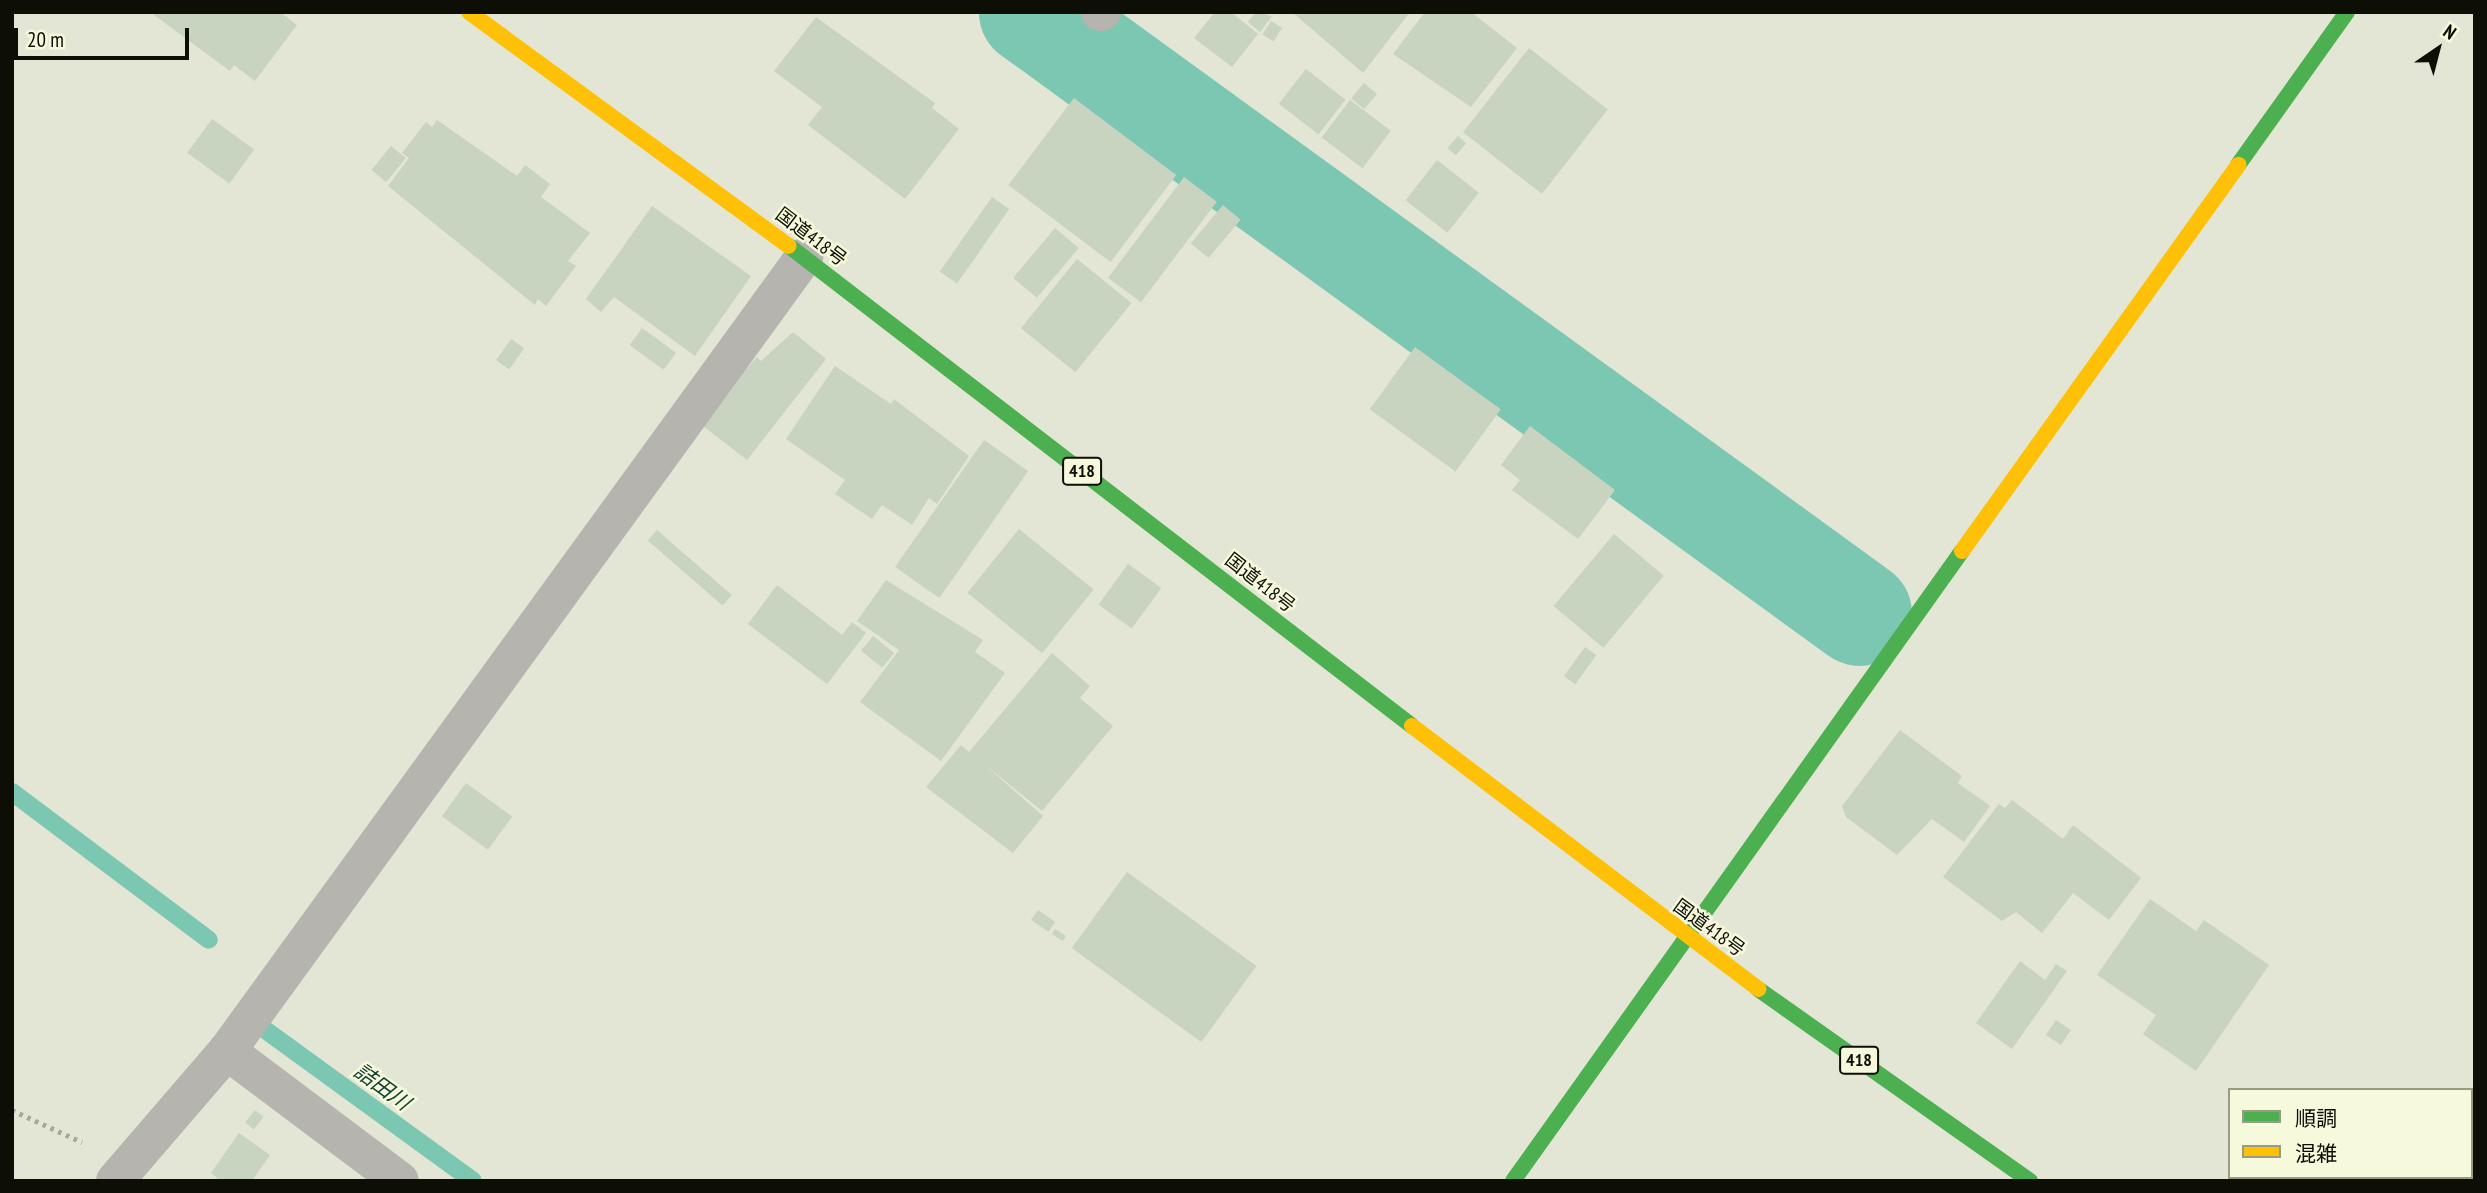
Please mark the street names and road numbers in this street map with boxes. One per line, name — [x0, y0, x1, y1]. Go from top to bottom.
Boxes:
street label: 国道418号 — [771, 203, 851, 271]
road number: 418 — [1061, 457, 1103, 486]
street label: 国道418号 — [1220, 549, 1300, 617]
street label: 国道418号 — [1669, 894, 1749, 962]
road number: 418 — [1838, 1045, 1880, 1074]

